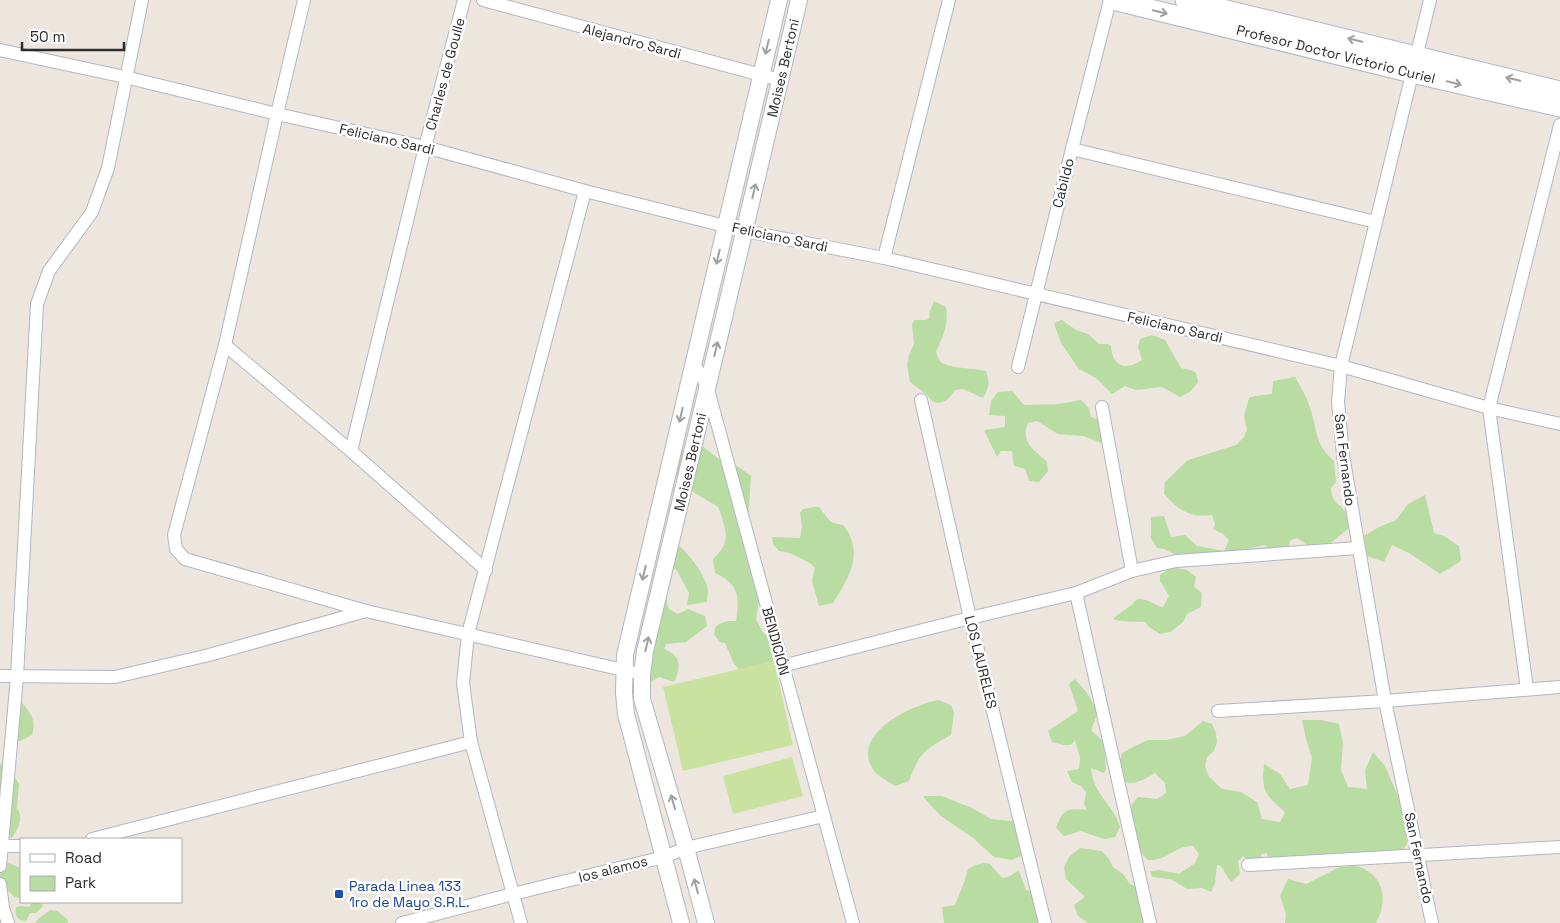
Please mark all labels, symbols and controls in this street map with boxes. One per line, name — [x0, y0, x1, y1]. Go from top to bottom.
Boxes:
one-way arrow — [1151, 7, 1167, 17]
street label: Charles de Goulle — [421, 16, 469, 132]
street label: Moises Bertoni — [763, 17, 803, 119]
street label: Alejandro Sardi — [581, 19, 683, 63]
scale bar — [22, 20, 125, 52]
street label: Profesor Doctor Victorio Curiel — [1235, 21, 1437, 87]
text: 50 m — [30, 27, 65, 46]
one-way arrow — [1347, 35, 1363, 45]
one-way arrow — [762, 39, 771, 55]
one-way arrow — [1505, 74, 1521, 83]
one-way arrow — [1445, 79, 1461, 88]
street label: Feliciano Sardi — [338, 119, 436, 159]
street label: Cabildo — [1048, 156, 1078, 210]
one-way arrow — [750, 184, 759, 200]
street label: Feliciano Sardi — [730, 218, 830, 256]
one-way arrow — [713, 248, 722, 264]
street label: Feliciano Sardi — [1126, 307, 1224, 347]
one-way arrow — [712, 342, 721, 358]
one-way arrow — [676, 406, 685, 422]
street label: Moises Bertoni — [670, 411, 710, 513]
street label: San Fernando — [1330, 413, 1360, 507]
one-way arrow — [639, 565, 648, 581]
street label: BENDICIÓN — [758, 605, 794, 677]
street label: LOS LAURELES — [961, 614, 1001, 710]
one-way arrow — [643, 636, 652, 652]
one-way arrow — [667, 794, 677, 810]
street label: San Fernando — [1401, 811, 1437, 905]
legend — [20, 838, 182, 903]
text: Road — [65, 848, 102, 867]
street label: los alamos — [577, 852, 649, 886]
text: Park — [65, 873, 96, 892]
place label: Parada Linea 133 1ro de Mayo S.R.L. — [349, 877, 470, 911]
one-way arrow — [691, 878, 700, 894]
marker: Parada Linea 133 1ro de Mayo S.R.L. — [333, 888, 345, 900]

